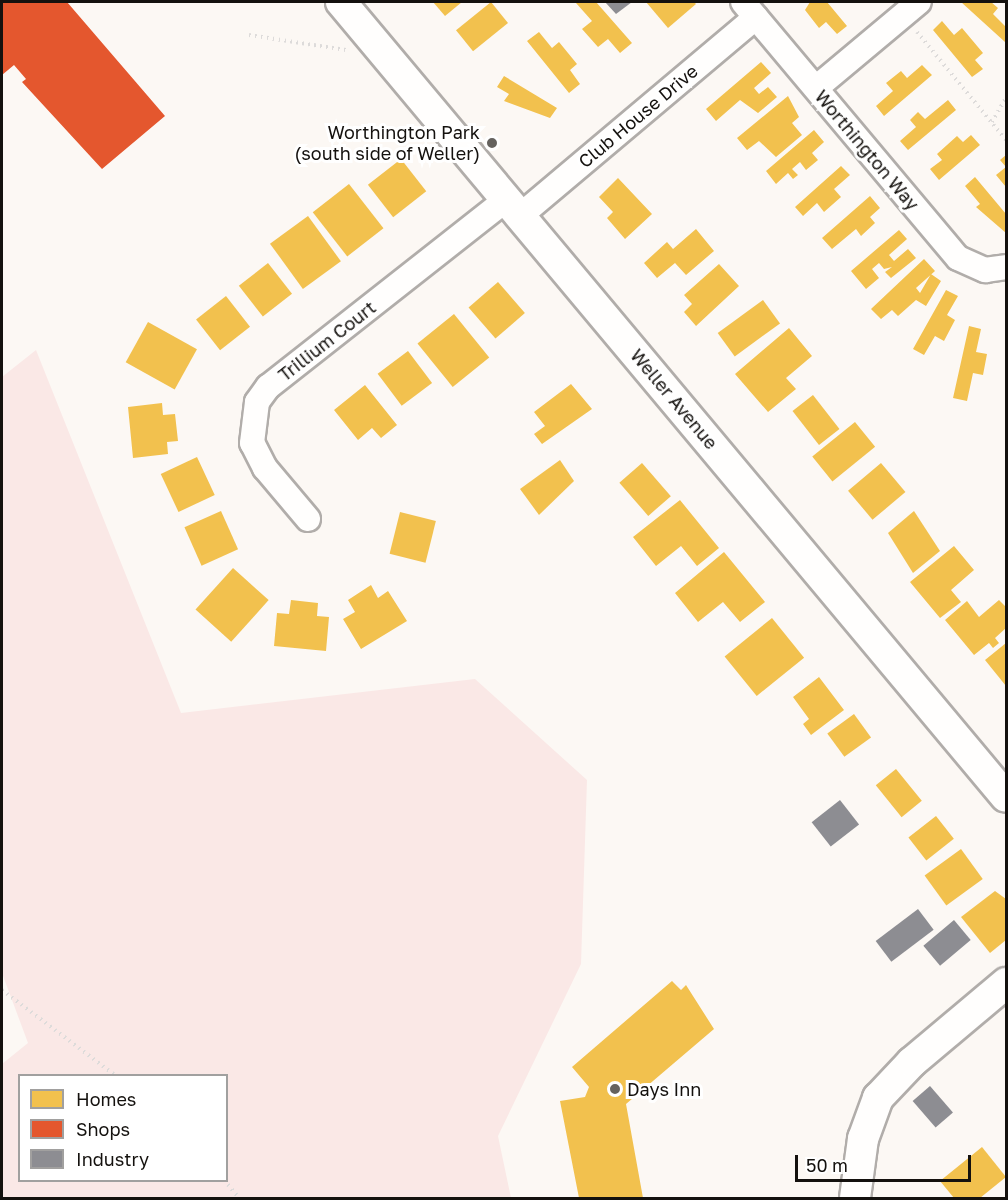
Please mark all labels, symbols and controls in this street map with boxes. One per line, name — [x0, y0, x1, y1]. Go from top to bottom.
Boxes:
street label: Club House Drive — [574, 60, 702, 172]
street label: Worthington Way — [811, 86, 923, 214]
place label: Worthington Park (south side of Weller) — [294, 122, 480, 164]
marker: Worthington Park (south side of Weller) — [485, 136, 499, 150]
street label: Trillium Court — [274, 296, 380, 386]
street label: Weller Avenue — [626, 345, 722, 453]
legend — [18, 1074, 228, 1182]
place label: Days Inn — [627, 1078, 701, 1100]
marker: Days Inn — [608, 1082, 622, 1096]
text: Homes — [76, 1088, 136, 1110]
text: Shops — [76, 1118, 130, 1140]
scale bar — [798, 1143, 974, 1181]
text: Industry — [76, 1148, 149, 1170]
text: 50 m — [806, 1154, 848, 1176]

